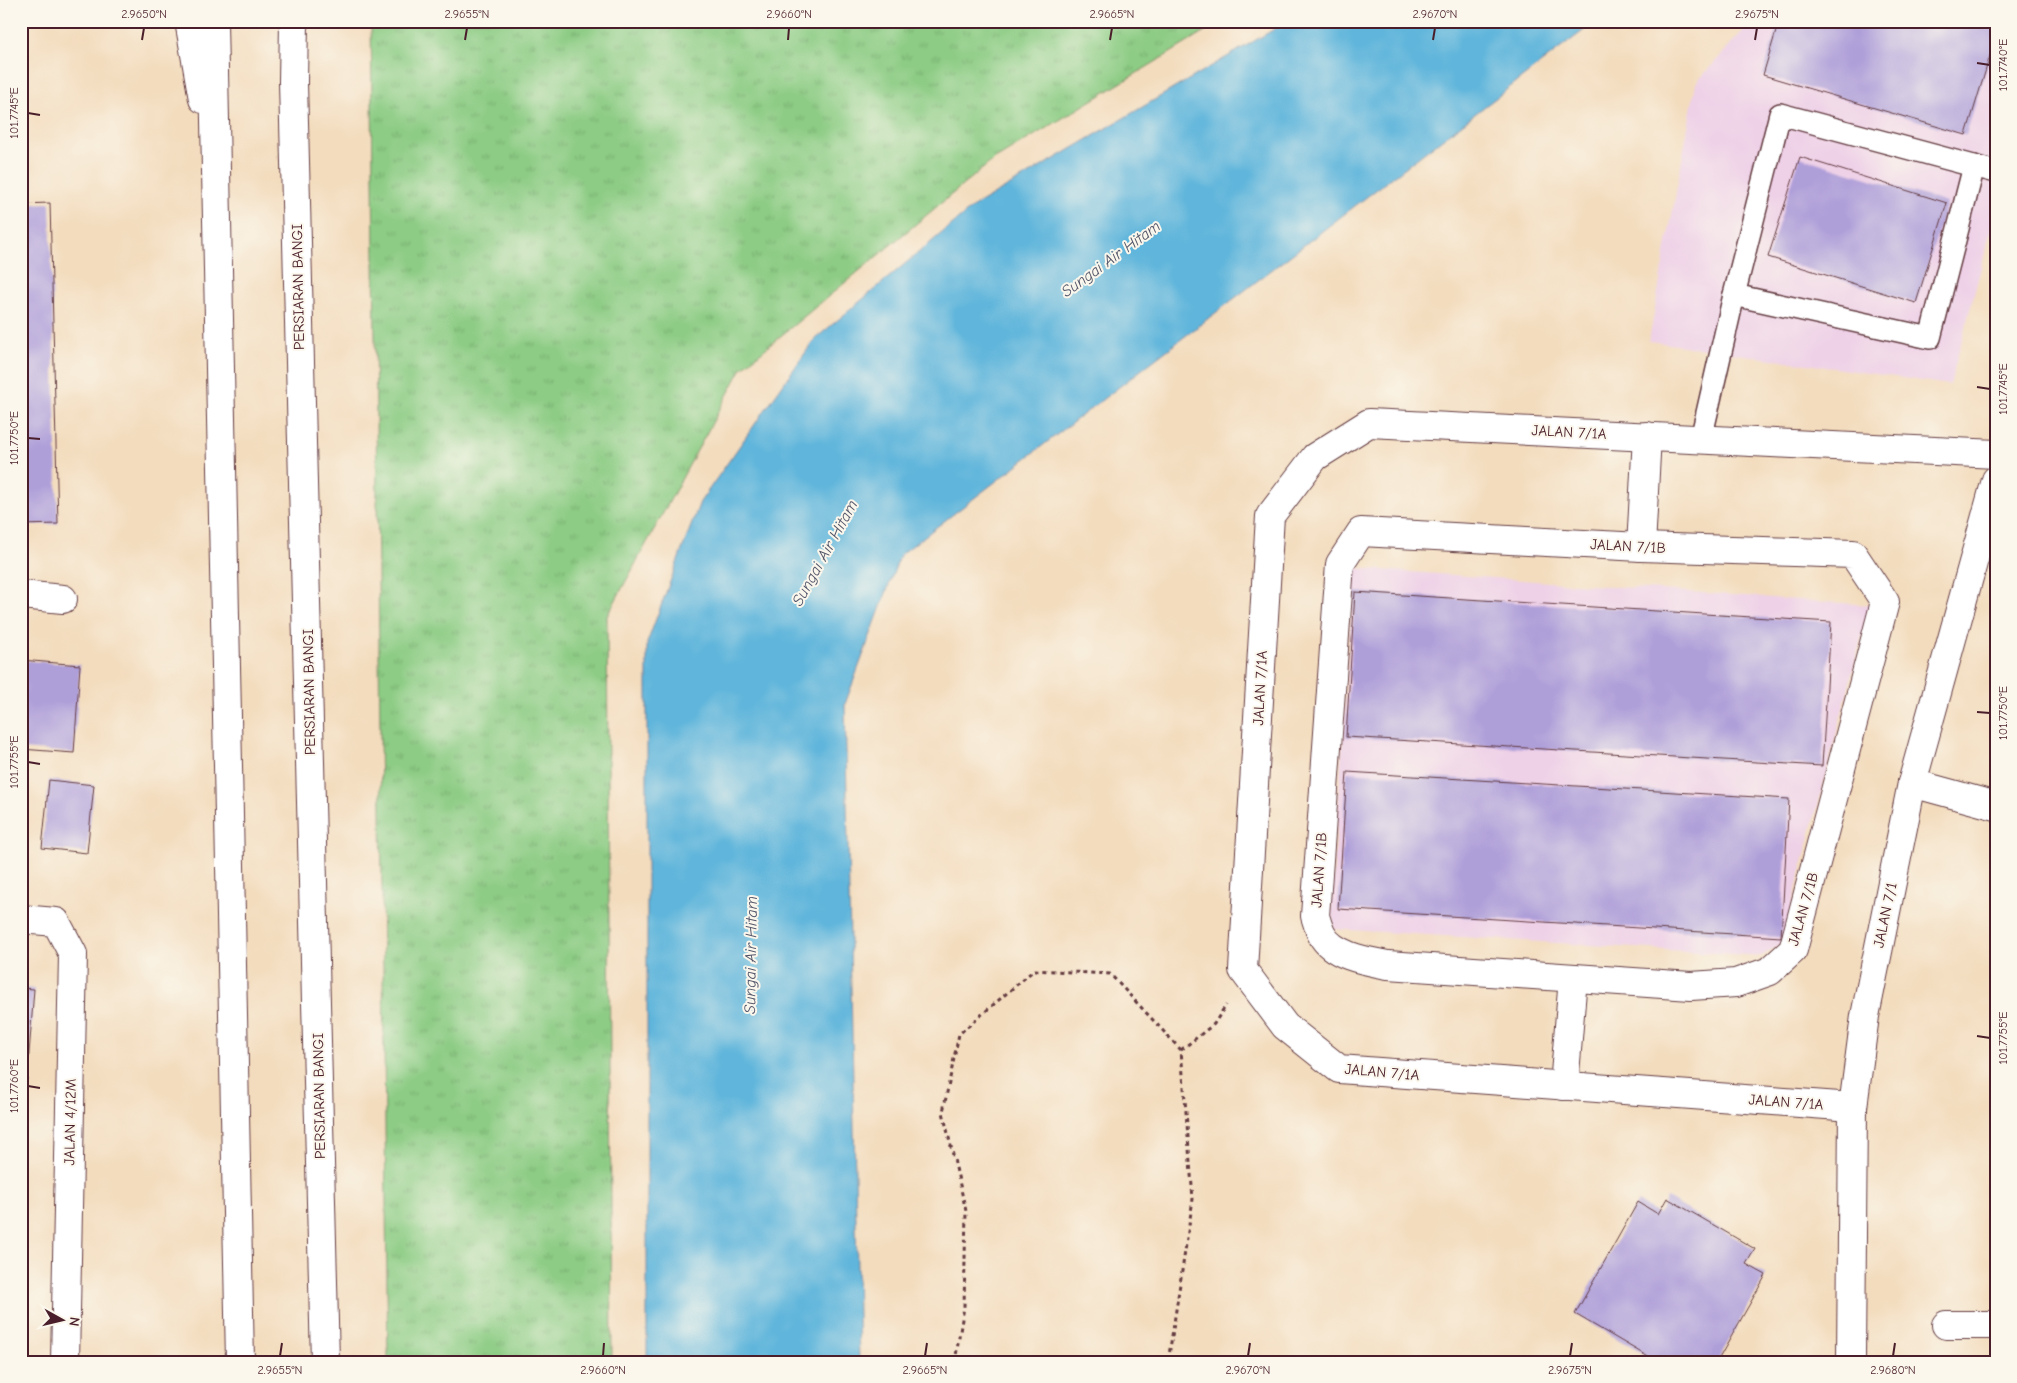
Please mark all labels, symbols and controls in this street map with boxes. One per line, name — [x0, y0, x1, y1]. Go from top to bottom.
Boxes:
text: 2.9650°N — [121, 7, 167, 21]
text: 2.9655°N — [445, 7, 489, 21]
text: 2.9660°N — [766, 7, 812, 21]
text: 2.9665°N — [1090, 7, 1134, 21]
text: 2.9670°N — [1413, 7, 1457, 21]
text: 2.9675°N — [1735, 7, 1779, 21]
text: 101.7740°E — [1996, 39, 2010, 91]
text: 101.7745°E — [7, 87, 21, 139]
water label: Sungai Air Hitam — [1058, 217, 1164, 301]
street label: PERSIARAN BANGI — [288, 224, 308, 350]
text: 101.7745°E — [1996, 363, 2010, 415]
text: 101.7750°E — [7, 411, 21, 465]
street label: JALAN 7/1A — [1531, 421, 1607, 443]
water label: Sungai Air Hitam — [789, 497, 861, 609]
street label: JALAN 7/1B — [1590, 535, 1666, 557]
street label: PERSIARAN BANGI — [299, 629, 319, 755]
street label: JALAN 7/1A — [1249, 650, 1271, 726]
text: 101.7750°E — [1996, 686, 2010, 740]
text: 101.7755°E — [7, 735, 21, 789]
street label: JALAN 7/1B — [1307, 832, 1331, 908]
street label: JALAN 7/1B — [1784, 870, 1822, 948]
street label: JALAN 7/1 — [1869, 881, 1901, 949]
water label: Sungai Air Hitam — [741, 896, 761, 1014]
text: 101.7755°E — [1996, 1011, 2010, 1065]
street label: PERSIARAN BANGI — [309, 1033, 329, 1159]
text: 101.7760°E — [7, 1059, 21, 1113]
street label: JALAN 7/1A — [1344, 1060, 1420, 1084]
street label: JALAN 4/12M — [60, 1078, 80, 1166]
street label: JALAN 7/1A — [1748, 1090, 1824, 1114]
north arrow — [38, 1296, 88, 1346]
text: N — [65, 1316, 83, 1327]
text: 2.9655°N — [258, 1363, 302, 1377]
text: 2.9660°N — [580, 1363, 626, 1377]
text: 2.9665°N — [903, 1363, 947, 1377]
text: 2.9670°N — [1226, 1363, 1270, 1377]
text: 2.9675°N — [1548, 1363, 1592, 1377]
text: 2.9680°N — [1870, 1363, 1916, 1377]

